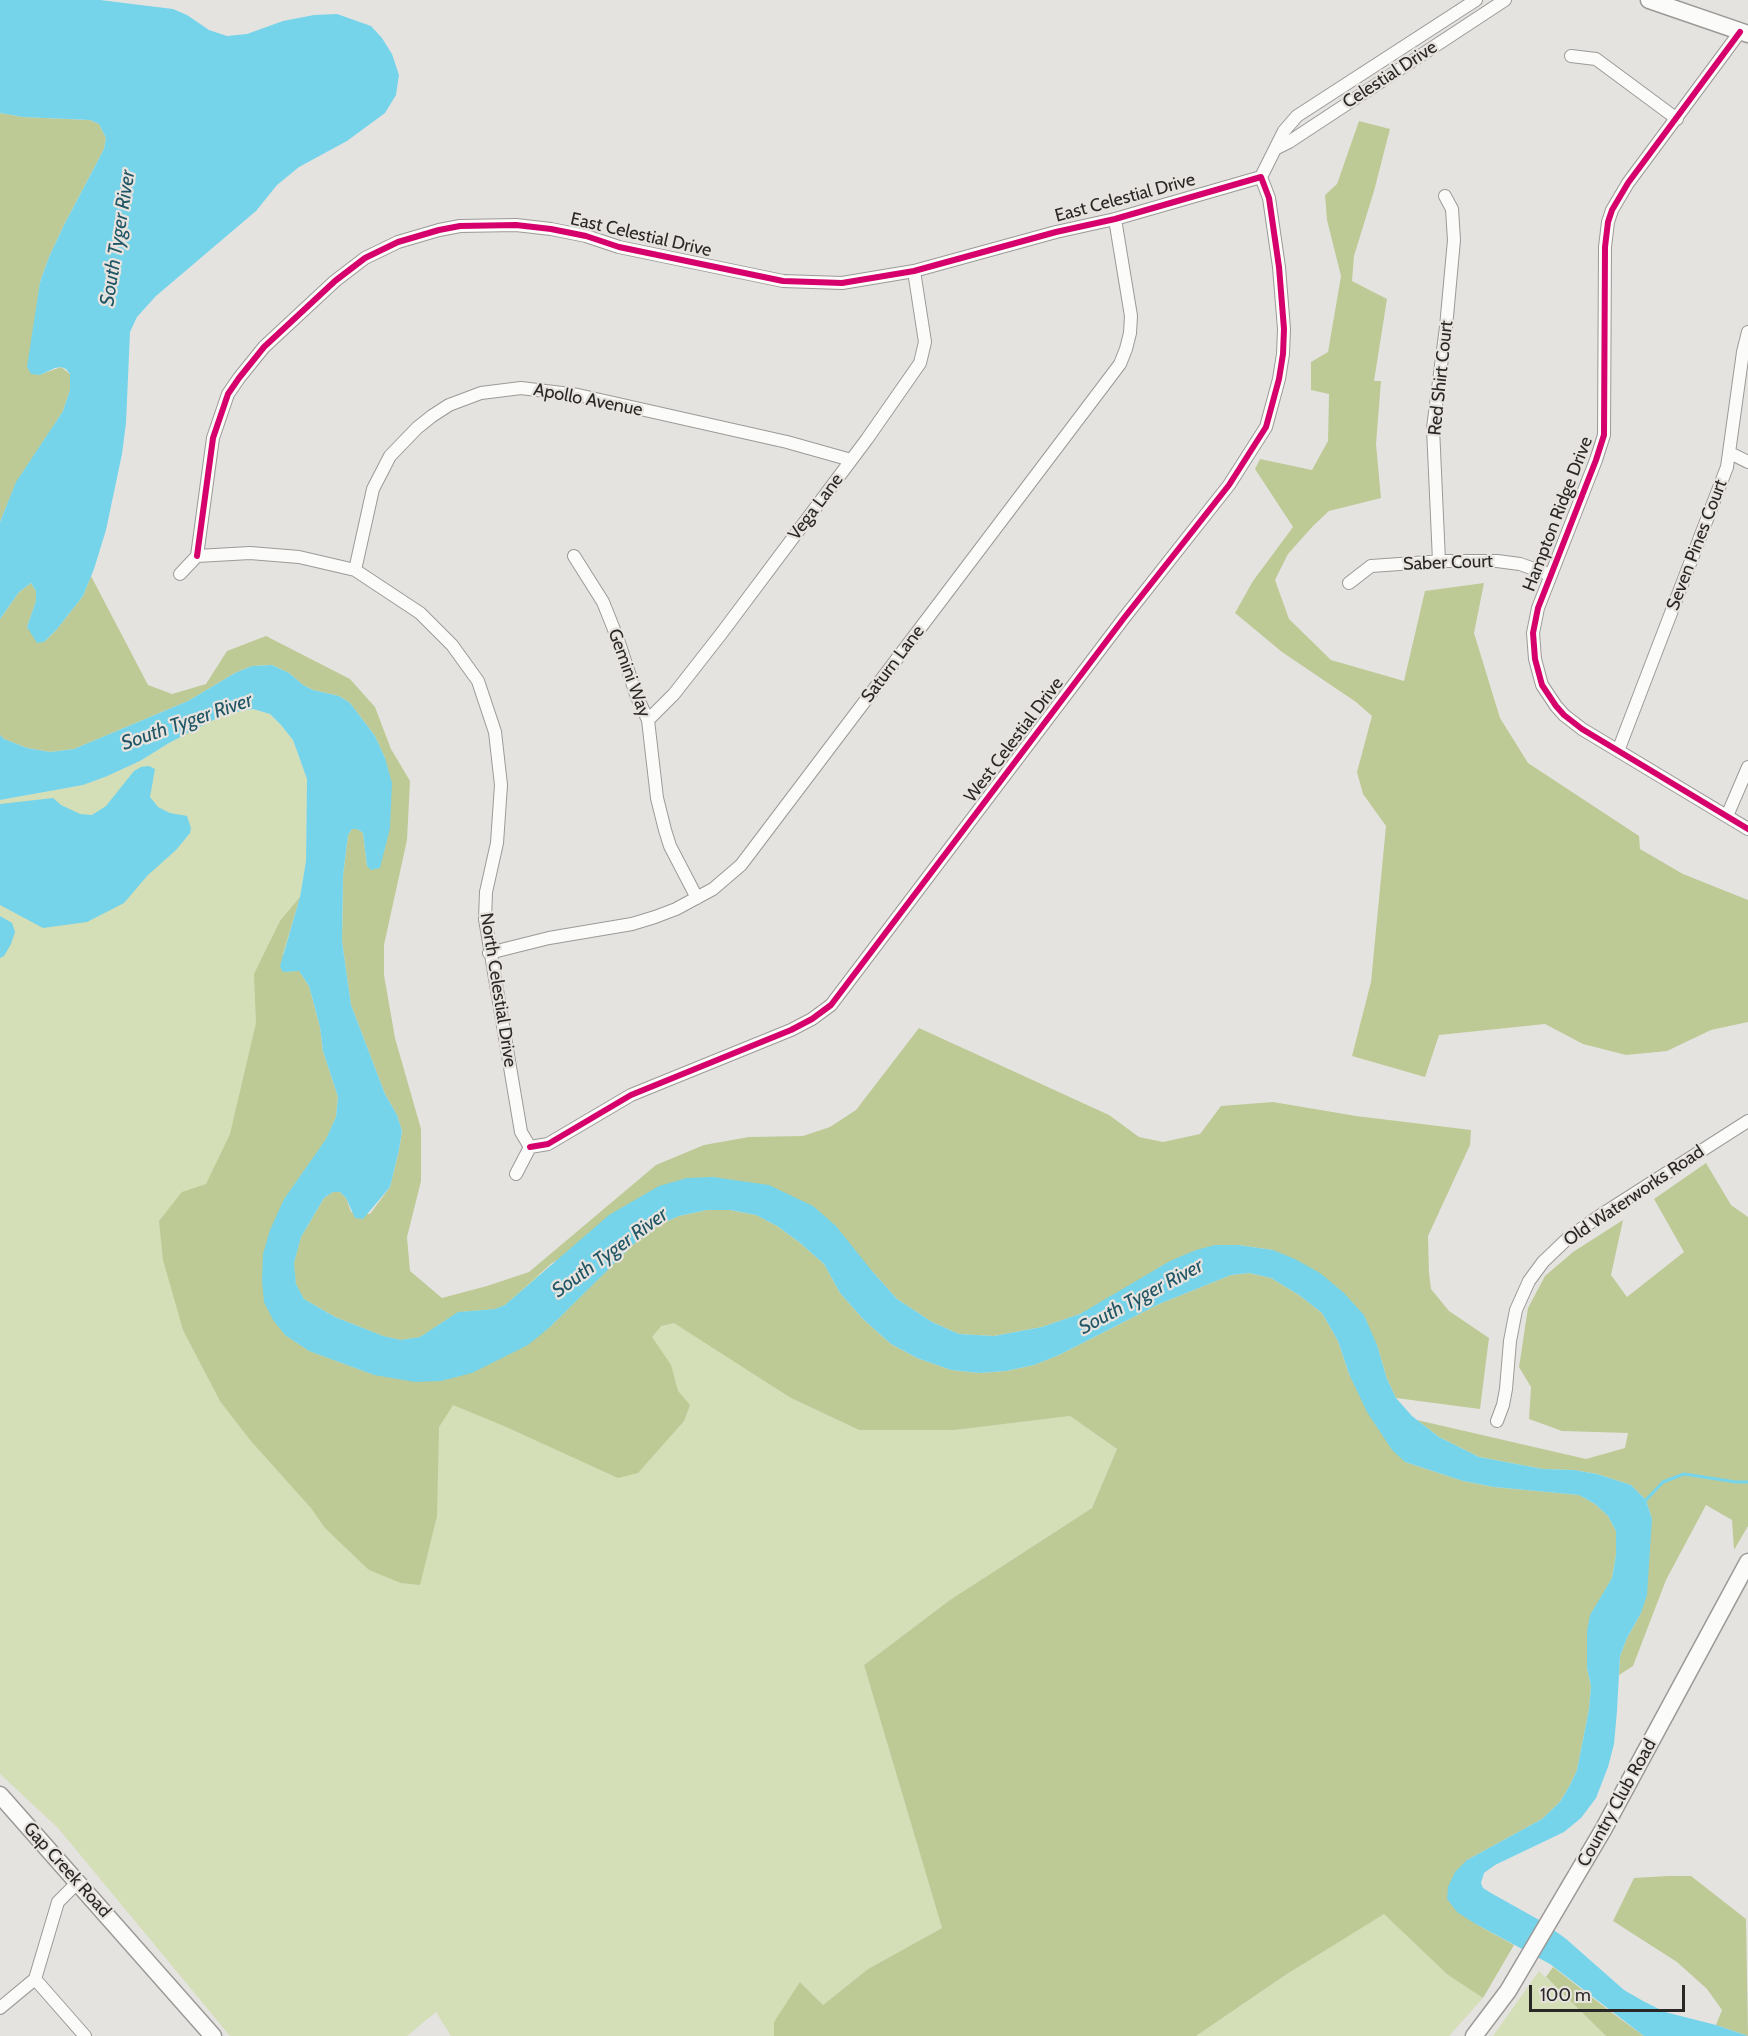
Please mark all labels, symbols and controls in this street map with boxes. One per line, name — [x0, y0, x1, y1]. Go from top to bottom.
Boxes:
street label: Celestial Drive — [1339, 37, 1441, 113]
water label: South Tyger River — [95, 168, 141, 308]
street label: East Celestial Drive — [1053, 169, 1197, 227]
street label: East Celestial Drive — [568, 208, 714, 262]
street label: Red Shirt Court — [1424, 319, 1458, 437]
street label: Apollo Avenue — [532, 379, 644, 421]
street label: Hampton Ridge Drive — [1519, 434, 1597, 594]
street label: Vega Lane — [784, 469, 848, 545]
street label: Seven Pines Court — [1662, 477, 1732, 613]
street label: Saber Court — [1403, 551, 1493, 575]
street label: Saturn Lane — [857, 621, 929, 707]
street label: Gemini Way — [603, 626, 655, 720]
street label: West Celestial Drive — [960, 673, 1068, 807]
water label: South Tyger River — [118, 688, 256, 756]
street label: North Celestial Drive — [475, 911, 521, 1069]
street label: Old Waterworks Road — [1560, 1141, 1708, 1251]
water label: South Tyger River — [547, 1203, 673, 1303]
water label: South Tyger River — [1075, 1254, 1207, 1340]
street label: Country Club Road — [1573, 1735, 1661, 1871]
street label: Gap Creek Road — [19, 1818, 115, 1922]
scale bar — [1532, 1973, 1688, 2011]
text: 100 m — [1540, 1984, 1591, 2006]

